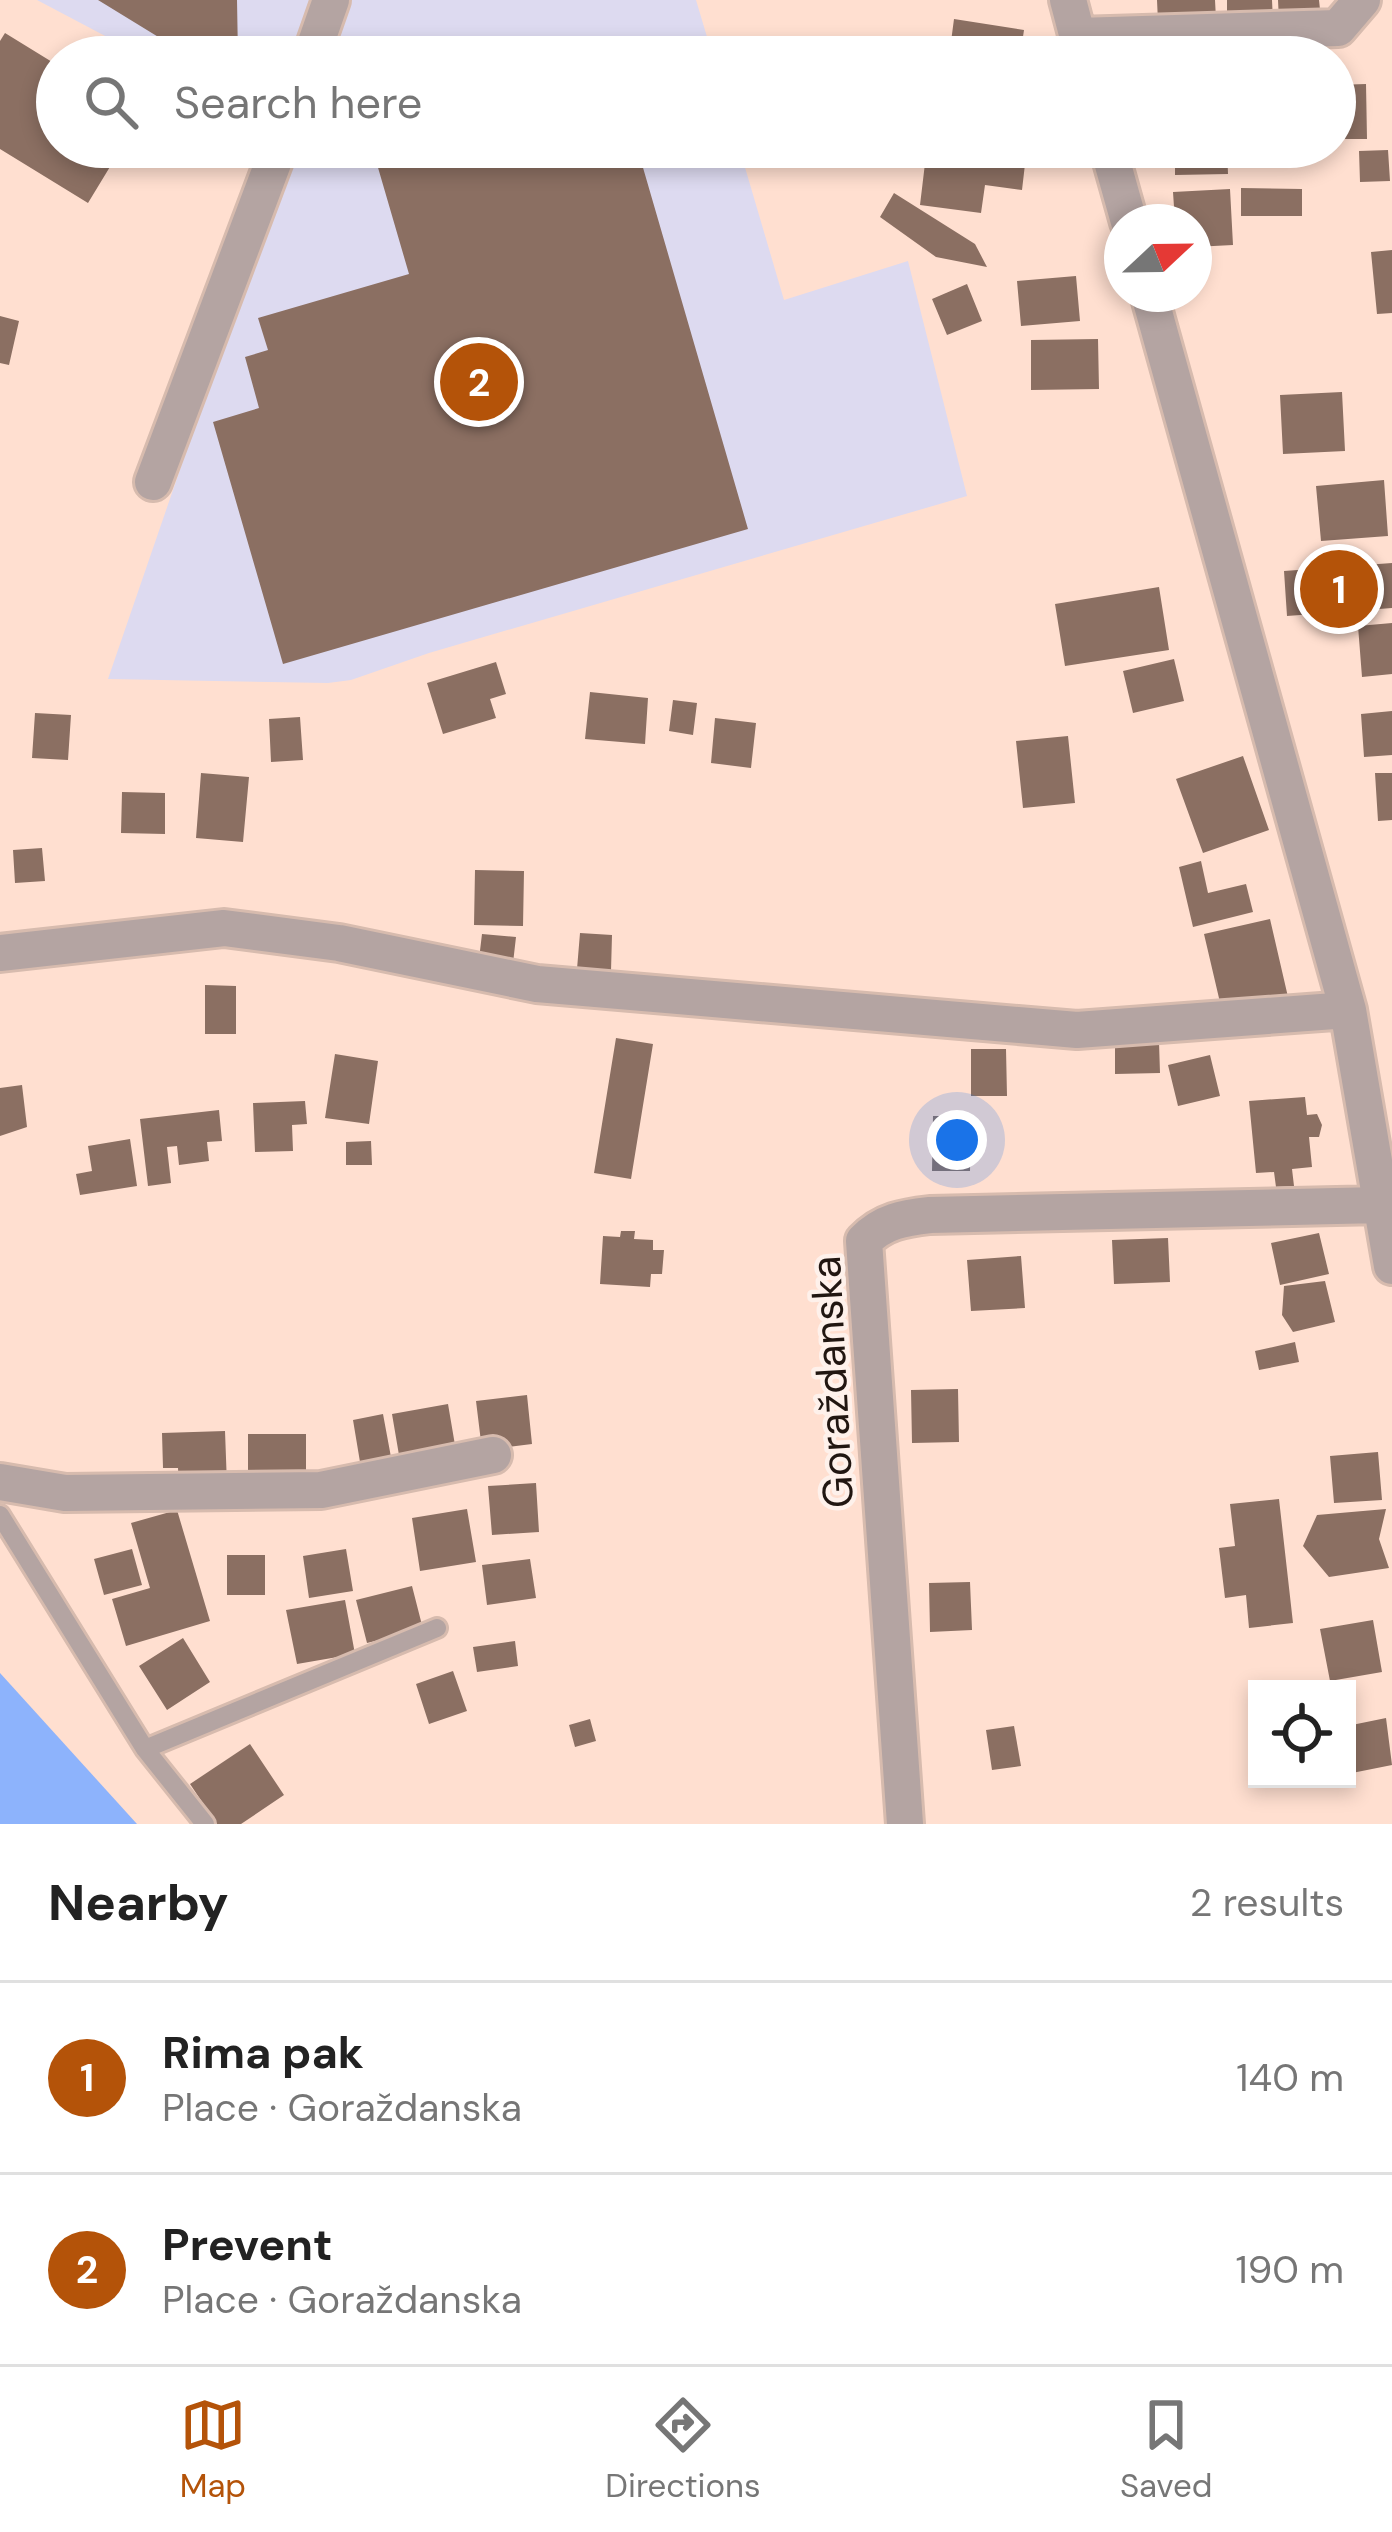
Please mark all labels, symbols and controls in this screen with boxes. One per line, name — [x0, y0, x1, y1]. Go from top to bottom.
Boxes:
search box — [36, 36, 1356, 168]
icon: search — [78, 69, 144, 135]
text: Search here — [174, 73, 422, 132]
north arrow — [1104, 204, 1212, 312]
pin: 2 — [440, 337, 518, 427]
pin: 1 — [1300, 544, 1378, 634]
your location — [927, 1110, 987, 1170]
street label: Goraždanska — [798, 1254, 866, 1510]
map controls — [1248, 1680, 1356, 1788]
button: locate — [1248, 1680, 1356, 1788]
text: Nearby — [48, 1869, 229, 1936]
text: 2 results — [1190, 1877, 1344, 1928]
text: Rima pak — [162, 2023, 364, 2082]
text: 1 — [80, 2052, 94, 2103]
text: 140 m — [1236, 2052, 1344, 2103]
text: Place · Goraždanska — [162, 2082, 522, 2133]
text: Prevent — [162, 2215, 333, 2274]
text: 2 — [76, 2244, 98, 2295]
text: 190 m — [1236, 2244, 1344, 2295]
text: Place · Goraždanska — [162, 2274, 522, 2325]
tab: Map — [180, 2392, 246, 2507]
tab: Directions — [605, 2392, 761, 2507]
tab: Saved — [1120, 2392, 1212, 2507]

